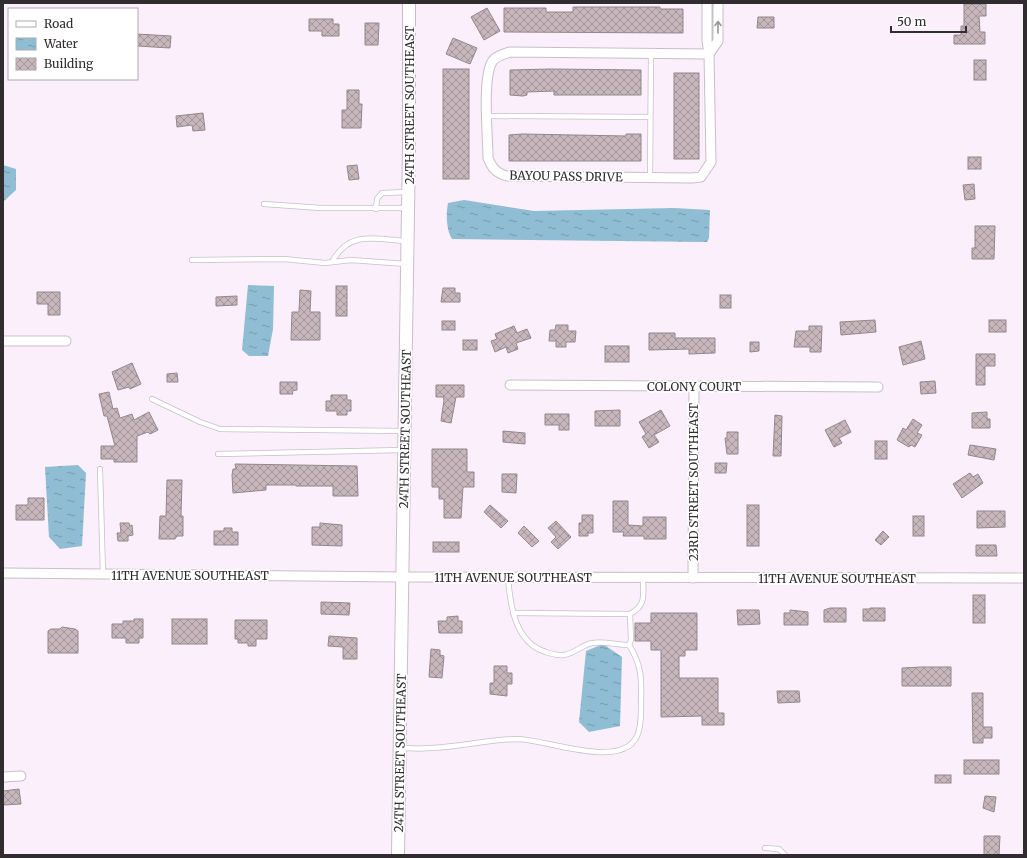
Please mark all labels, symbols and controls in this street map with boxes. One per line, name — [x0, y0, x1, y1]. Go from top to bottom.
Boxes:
legend — [8, 8, 138, 80]
scale bar — [891, 8, 966, 34]
text: 50 m — [897, 14, 926, 29]
text: Road — [44, 16, 73, 31]
one-way arrow — [714, 21, 722, 34]
street label: 24TH STREET SOUTHEAST — [402, 25, 417, 184]
text: Water — [43, 36, 79, 51]
text: Building — [44, 56, 94, 71]
street label: BAYOU PASS DRIVE — [509, 168, 623, 184]
street label: 24TH STREET SOUTHEAST — [396, 349, 414, 509]
street label: COLONY COURT — [647, 379, 742, 394]
street label: 23RD STREET SOUTHEAST — [686, 402, 701, 561]
street label: 11TH AVENUE SOUTHEAST — [111, 568, 270, 583]
street label: 11TH AVENUE SOUTHEAST — [434, 570, 593, 585]
street label: 11TH AVENUE SOUTHEAST — [758, 571, 917, 586]
street label: 24TH STREET SOUTHEAST — [391, 673, 409, 833]

